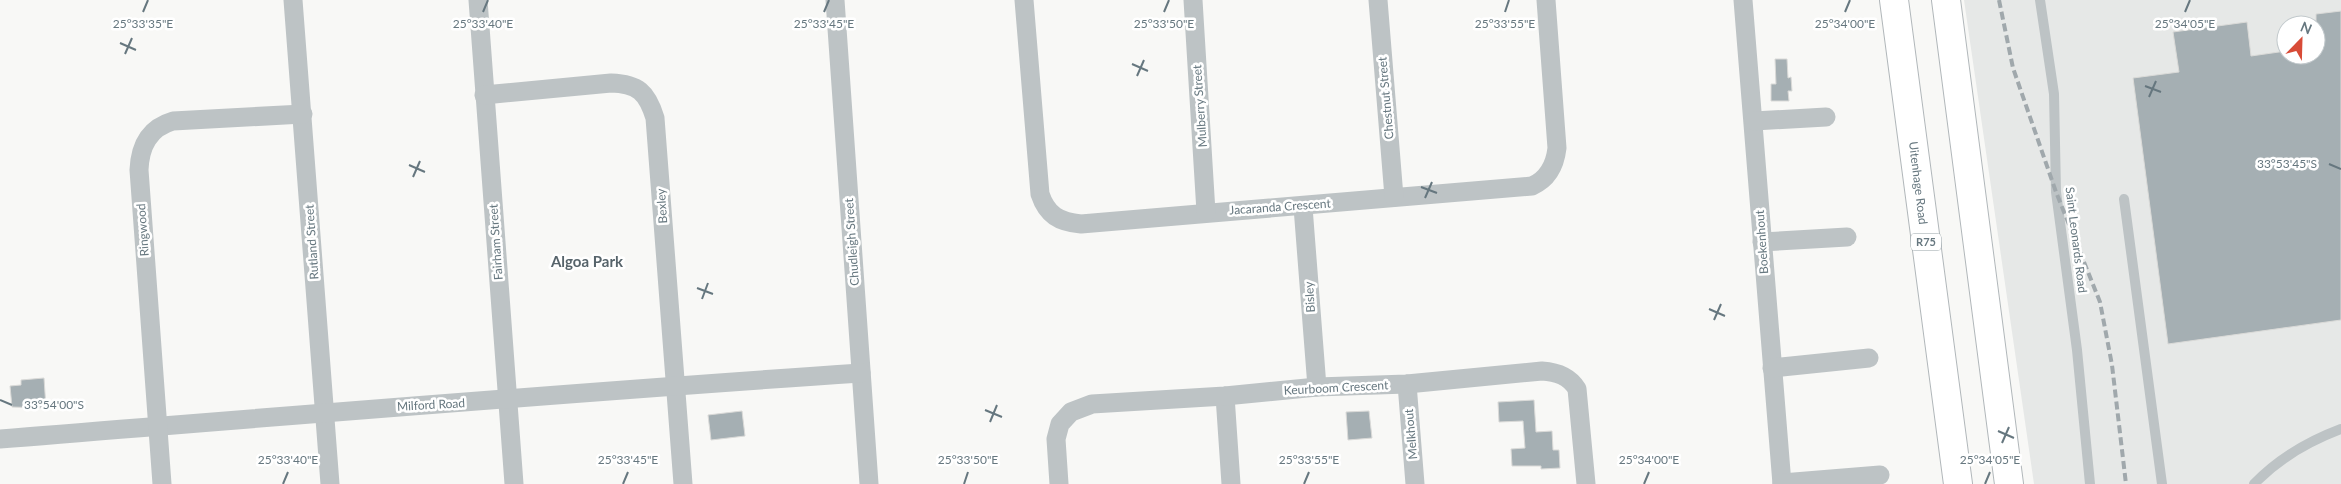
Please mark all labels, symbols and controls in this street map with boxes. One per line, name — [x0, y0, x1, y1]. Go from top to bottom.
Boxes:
north arrow — [2276, 15, 2326, 65]
text: 25°33'35"E — [113, 16, 173, 31]
text: 25°33'40"E — [453, 16, 513, 31]
text: 25°33'45"E — [794, 16, 854, 31]
text: 25°33'50"E — [1134, 16, 1194, 31]
text: 25°33'55"E — [1475, 16, 1535, 31]
text: 25°34'00"E — [1815, 16, 1875, 31]
text: 25°34'05"E — [2155, 16, 2215, 31]
text: N — [2298, 18, 2315, 38]
street label: Chestnut Street — [1374, 55, 1397, 140]
street label: Mulberry Street — [1189, 63, 1210, 148]
street label: Uitenhage Road — [1906, 140, 1931, 225]
text: 33°53'45"S — [2257, 156, 2317, 171]
street label: Saint Leonards Road — [2063, 186, 2090, 294]
street label: Bexley — [653, 187, 670, 224]
street label: Jacaranda Crescent — [1229, 195, 1332, 218]
street label: Chudleigh Street — [841, 197, 862, 286]
street label: Ringwood — [133, 203, 152, 257]
street label: Rutland Street — [301, 203, 322, 280]
street label: Fairham Street — [485, 203, 506, 281]
street label: Boekenhout — [1752, 209, 1771, 275]
road number: R75 — [1911, 233, 1941, 250]
district label: Algoa Park — [550, 252, 624, 270]
street label: Bisley — [1301, 280, 1318, 313]
street label: Keurboom Crescent — [1283, 377, 1389, 398]
street label: Milford Road — [397, 395, 465, 414]
text: 33°54'00"S — [24, 397, 84, 412]
street label: Melkhout — [1401, 407, 1420, 460]
text: 25°33'40"E — [258, 452, 318, 467]
text: 25°33'45"E — [598, 452, 658, 467]
text: 25°33'50"E — [938, 452, 998, 467]
text: 25°33'55"E — [1279, 452, 1339, 467]
text: 25°34'00"E — [1619, 452, 1679, 467]
text: 25°34'05"E — [1960, 452, 2020, 467]

